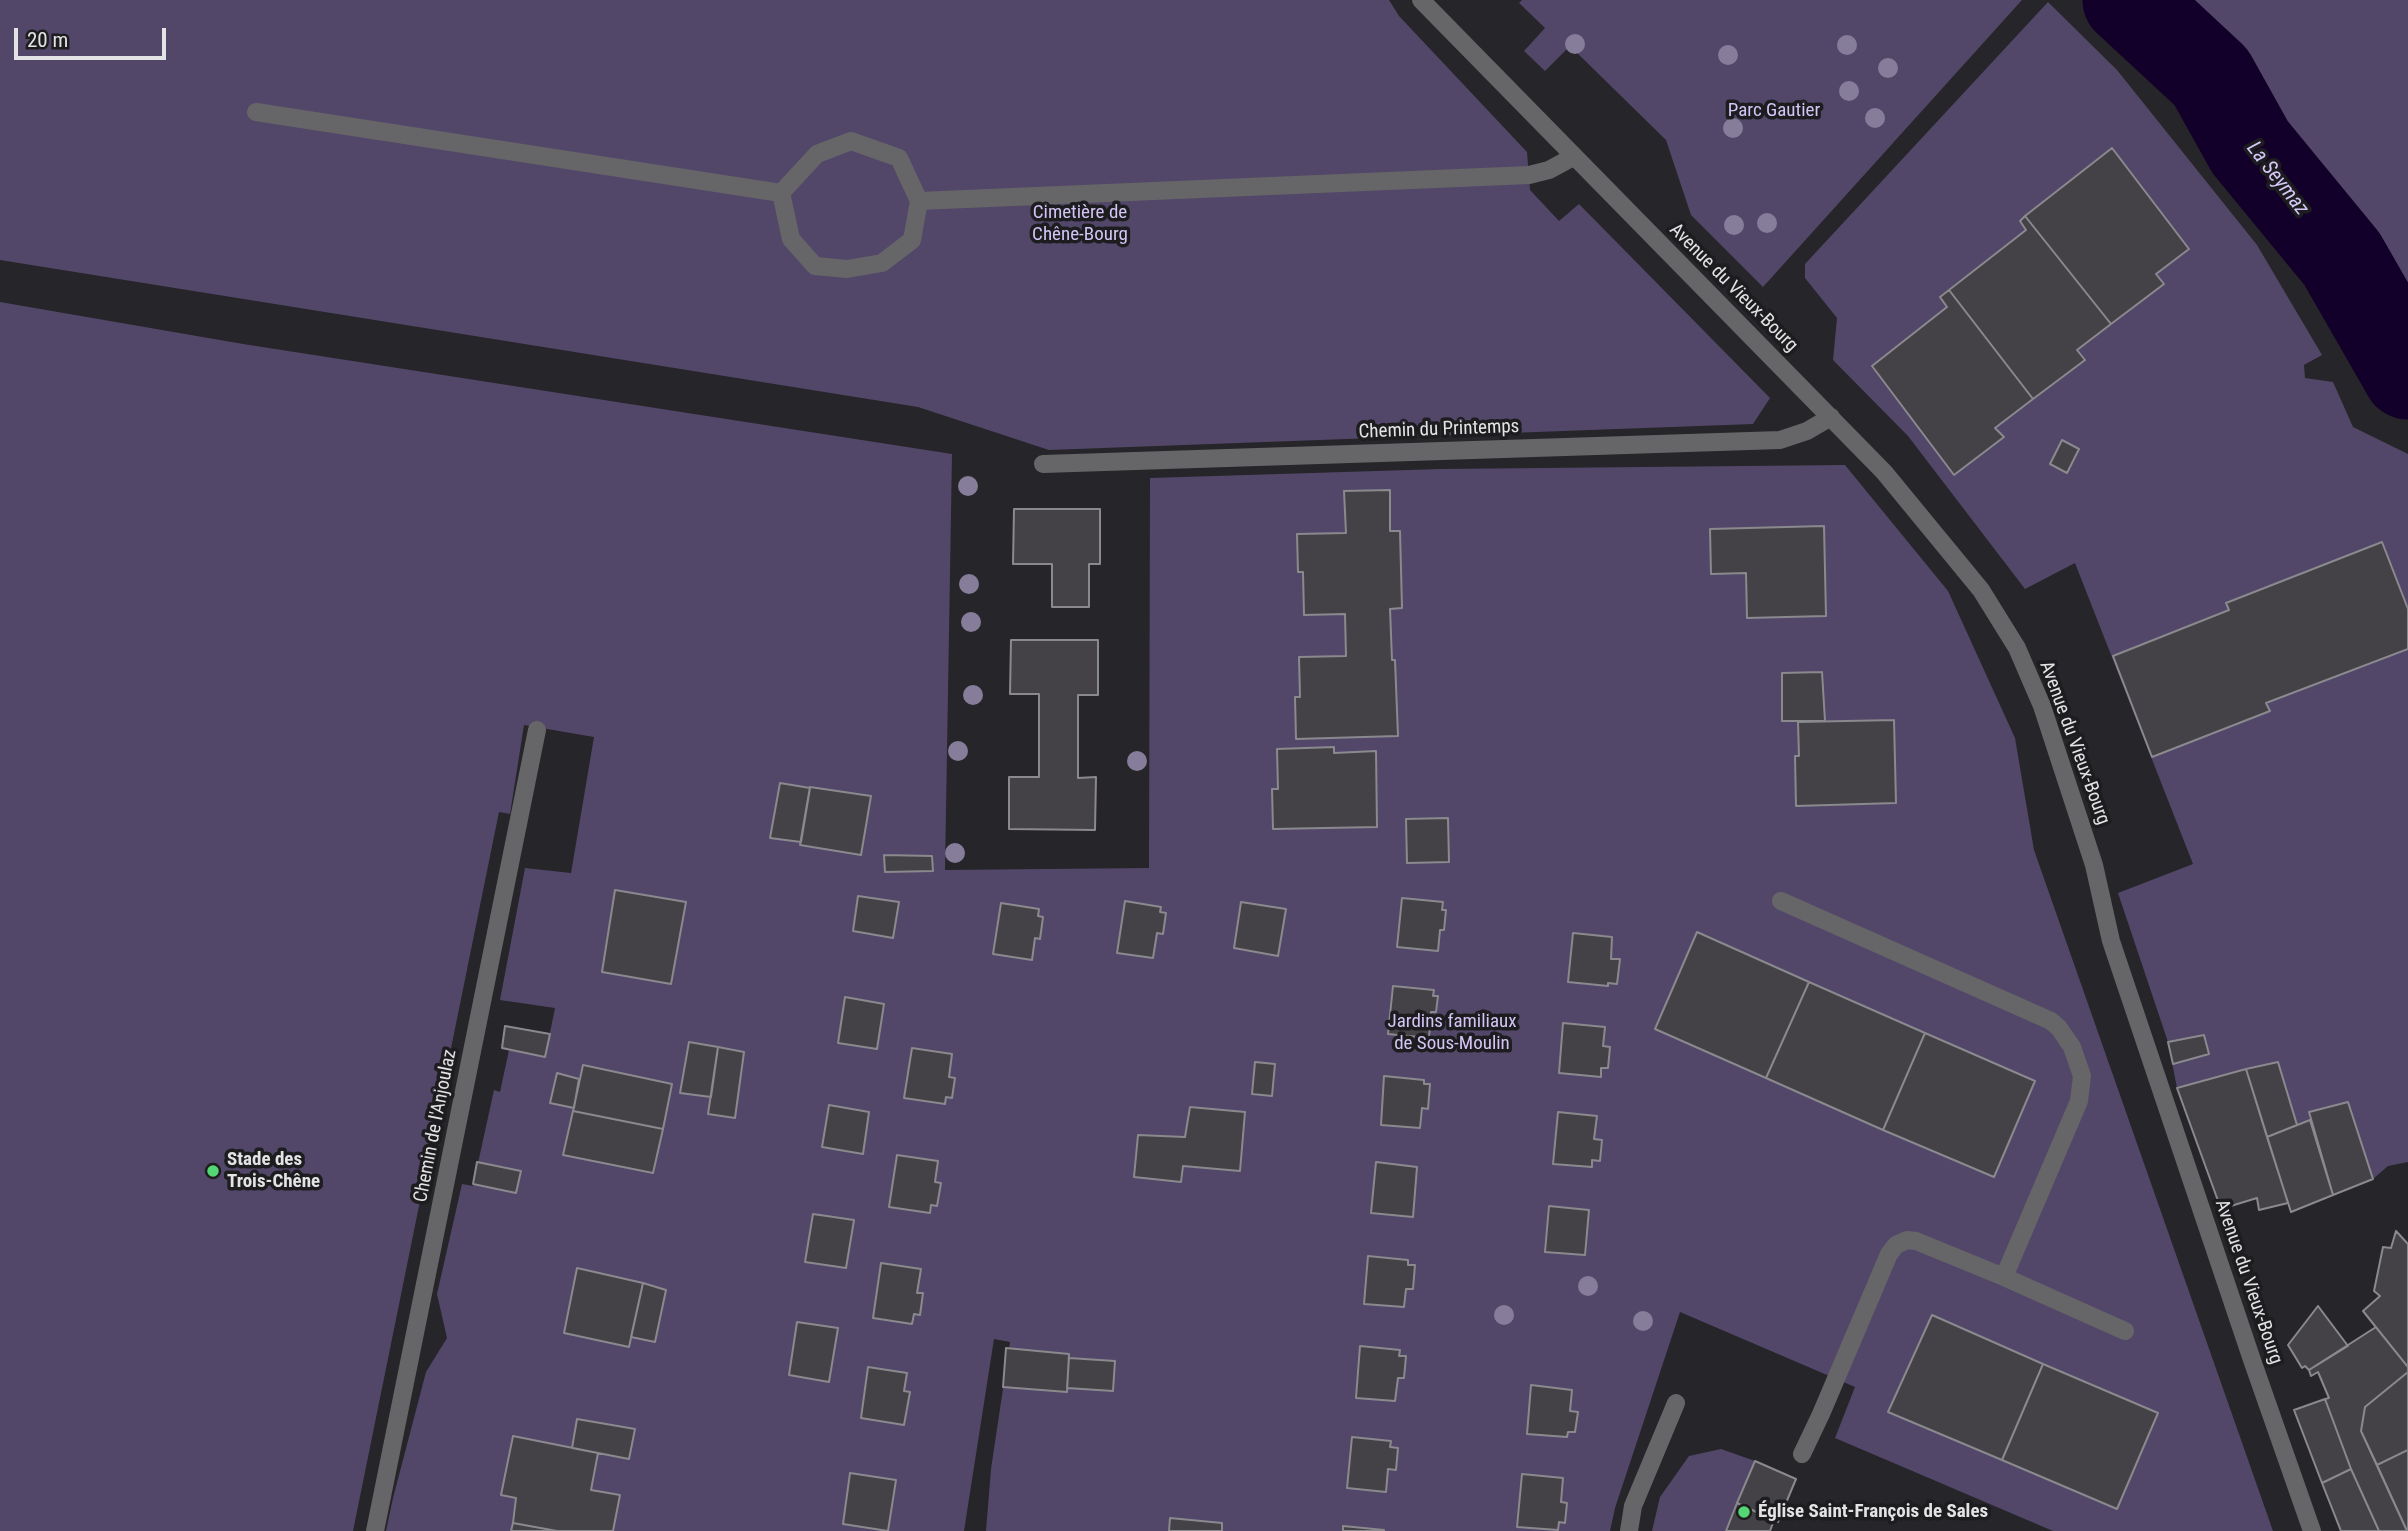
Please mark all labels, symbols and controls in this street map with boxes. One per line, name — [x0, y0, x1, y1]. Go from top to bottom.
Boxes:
scale bar — [18, 14, 170, 58]
text: 20 m — [27, 28, 68, 52]
park label: Parc Gautier — [1728, 100, 1820, 122]
water label: La Seymaz — [2240, 137, 2314, 221]
park label: Cimetière de Chêne-Bourg — [1032, 202, 1128, 246]
street label: Avenue du Vieux-Bourg — [1664, 219, 1802, 357]
street label: Chemin du Printemps — [1358, 416, 1520, 444]
street label: Avenue du Vieux-Bourg — [2034, 658, 2114, 828]
park label: Jardins familiaux de Sous-Moulin — [1387, 1011, 1517, 1055]
street label: Chemin de l'Anjoulaz — [410, 1048, 462, 1204]
place label: Stade des Trois-Chêne — [227, 1149, 320, 1193]
marker: Stade des Trois-Chêne — [205, 1163, 221, 1179]
street label: Avenue du Vieux-Bourg — [2209, 1197, 2287, 1367]
place label: Église Saint-François de Sales — [1758, 1501, 1988, 1523]
marker: Église Saint-François de Sales — [1736, 1504, 1752, 1520]

